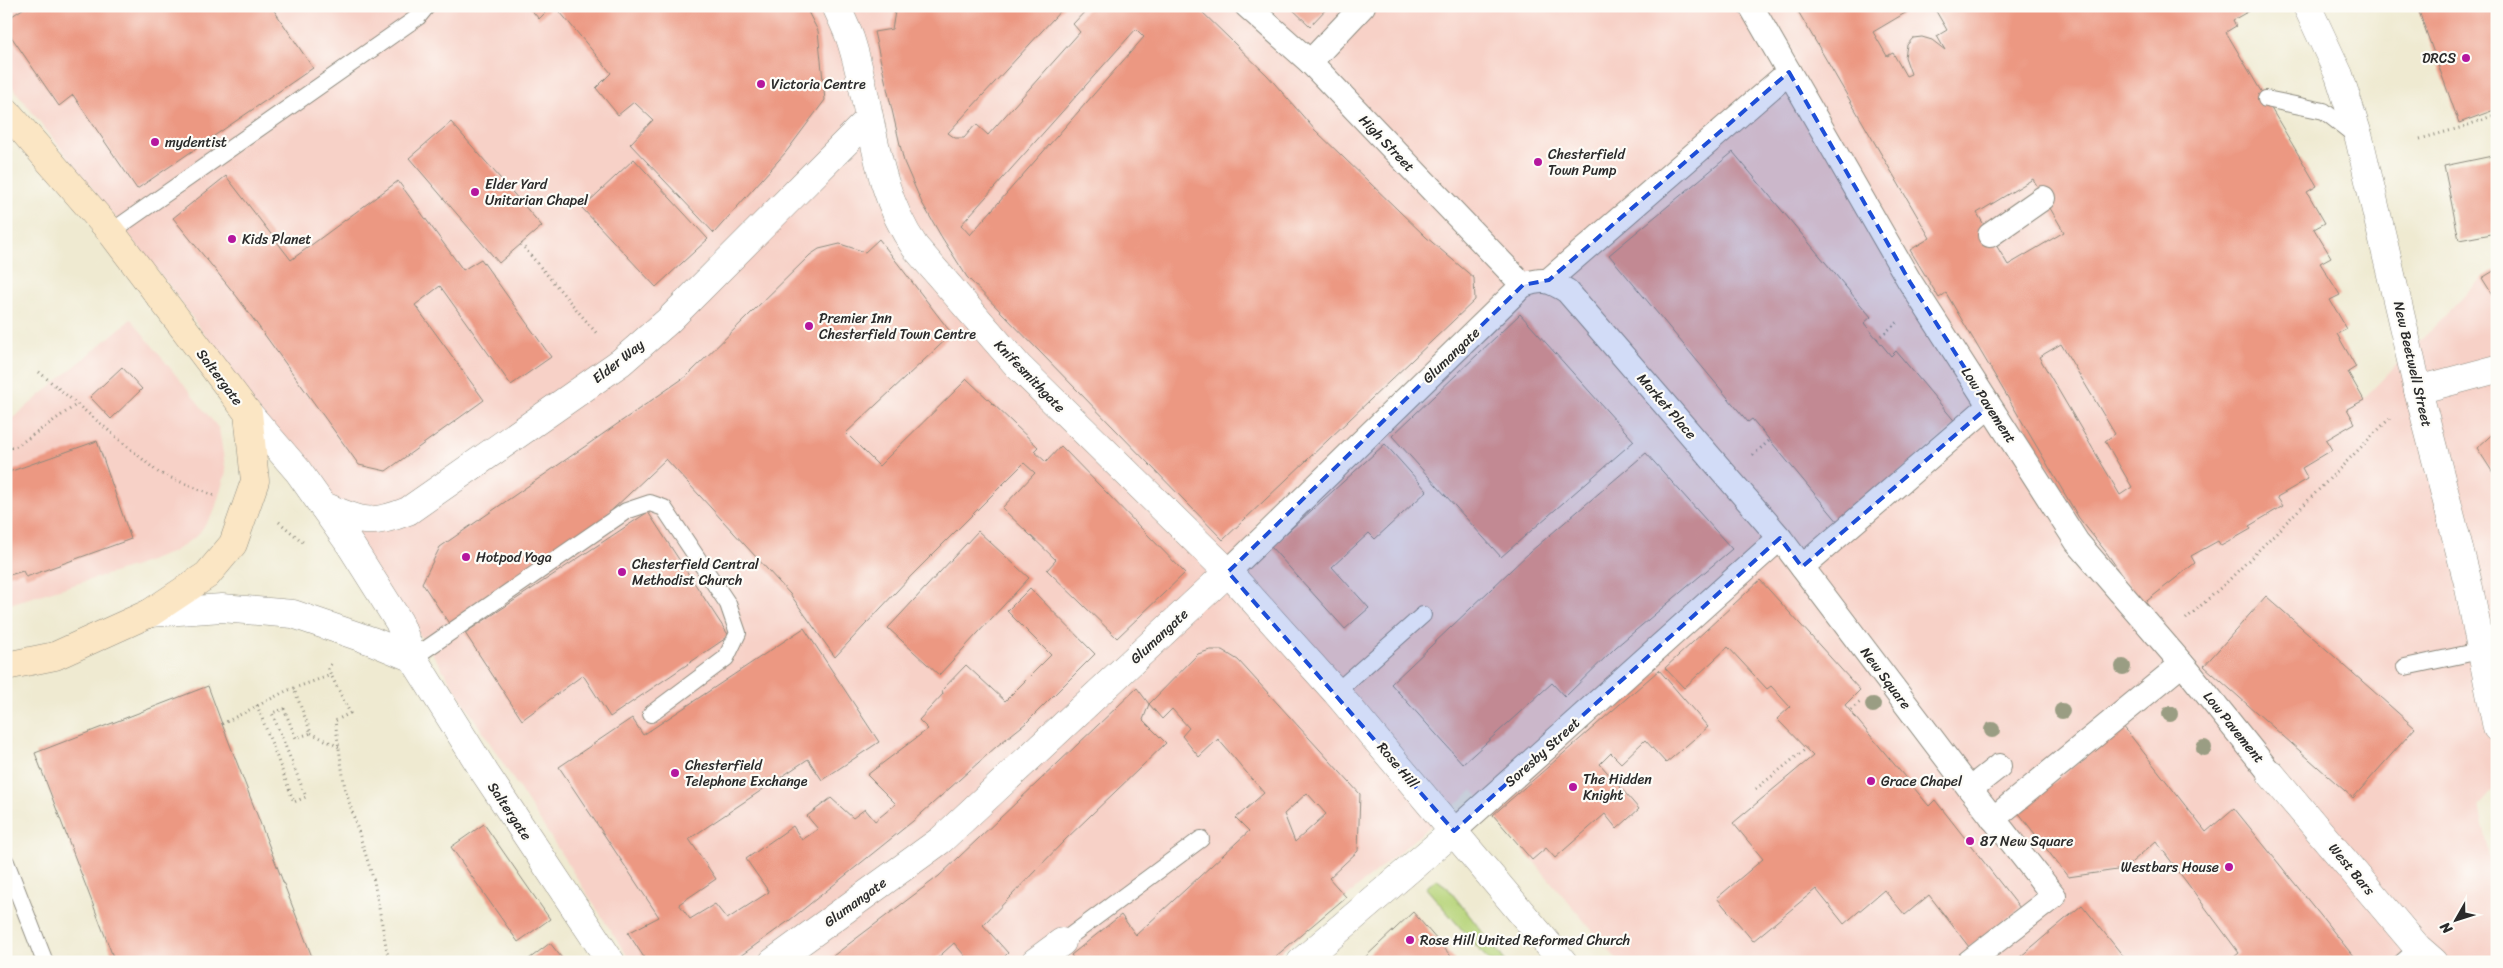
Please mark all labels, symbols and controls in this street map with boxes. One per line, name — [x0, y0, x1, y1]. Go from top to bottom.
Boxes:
place label: DRCS — [2422, 46, 2456, 71]
marker: DRCS — [2460, 52, 2472, 64]
place label: Victoria Centre — [771, 72, 866, 97]
marker: Victoria Centre — [755, 78, 767, 90]
street label: High Street — [1352, 109, 1421, 178]
place label: mydentist — [165, 130, 227, 155]
marker: mydentist — [149, 136, 161, 148]
place label: Chesterfield Town Pump — [1548, 142, 1626, 183]
marker: Chesterfield Town Pump — [1532, 156, 1544, 168]
place label: Elder Yard Unitarian Chapel — [485, 172, 589, 213]
marker: Elder Yard Unitarian Chapel — [469, 186, 481, 198]
place label: Kids Planet — [242, 227, 311, 252]
marker: Kids Planet — [226, 233, 238, 245]
street label: New Beetwell Street — [2386, 299, 2439, 429]
place label: Premier Inn Chesterfield Town Centre — [819, 306, 976, 347]
marker: Premier Inn Chesterfield Town Centre — [803, 320, 815, 332]
street label: Glumangate — [1416, 321, 1486, 390]
street label: Elder Way — [587, 332, 651, 390]
street label: Knifesmithgate — [988, 334, 1071, 419]
street label: Saltergate — [190, 343, 250, 411]
street label: Low Pavement — [1954, 362, 2023, 449]
street label: Market Place — [1630, 367, 1703, 445]
place label: Hotpod Yoga — [476, 545, 552, 570]
marker: Hotpod Yoga — [460, 551, 472, 563]
place label: Chesterfield Central Methodist Church — [632, 552, 760, 593]
marker: Chesterfield Central Methodist Church — [616, 566, 628, 578]
street label: Glumangate — [1124, 602, 1195, 670]
street label: New Square — [1854, 642, 1918, 715]
street label: Low Pavement — [2197, 686, 2271, 769]
street label: Soresby Street — [1499, 711, 1586, 793]
street label: Rose Hill — [1370, 736, 1425, 795]
place label: Chesterfield Telephone Exchange — [685, 753, 808, 794]
marker: Chesterfield Telephone Exchange — [669, 767, 681, 779]
place label: The Hidden Knight — [1583, 767, 1652, 808]
place label: Grace Chapel — [1881, 769, 1963, 794]
marker: Grace Chapel — [1865, 775, 1877, 787]
street label: Saltergate — [481, 777, 538, 846]
marker: The Hidden Knight — [1567, 781, 1579, 793]
place label: 87 New Square — [1980, 829, 2073, 854]
marker: 87 New Square — [1964, 835, 1976, 847]
street label: West Bars — [2322, 837, 2382, 902]
place label: Westbars House — [2121, 855, 2219, 880]
marker: Westbars House — [2223, 861, 2235, 873]
street label: Glumangate — [818, 871, 892, 934]
north arrow — [2430, 896, 2480, 946]
text: N — [2433, 916, 2460, 940]
place label: Rose Hill United Reformed Church — [1420, 928, 1630, 953]
marker: Rose Hill United Reformed Church — [1404, 934, 1416, 946]

